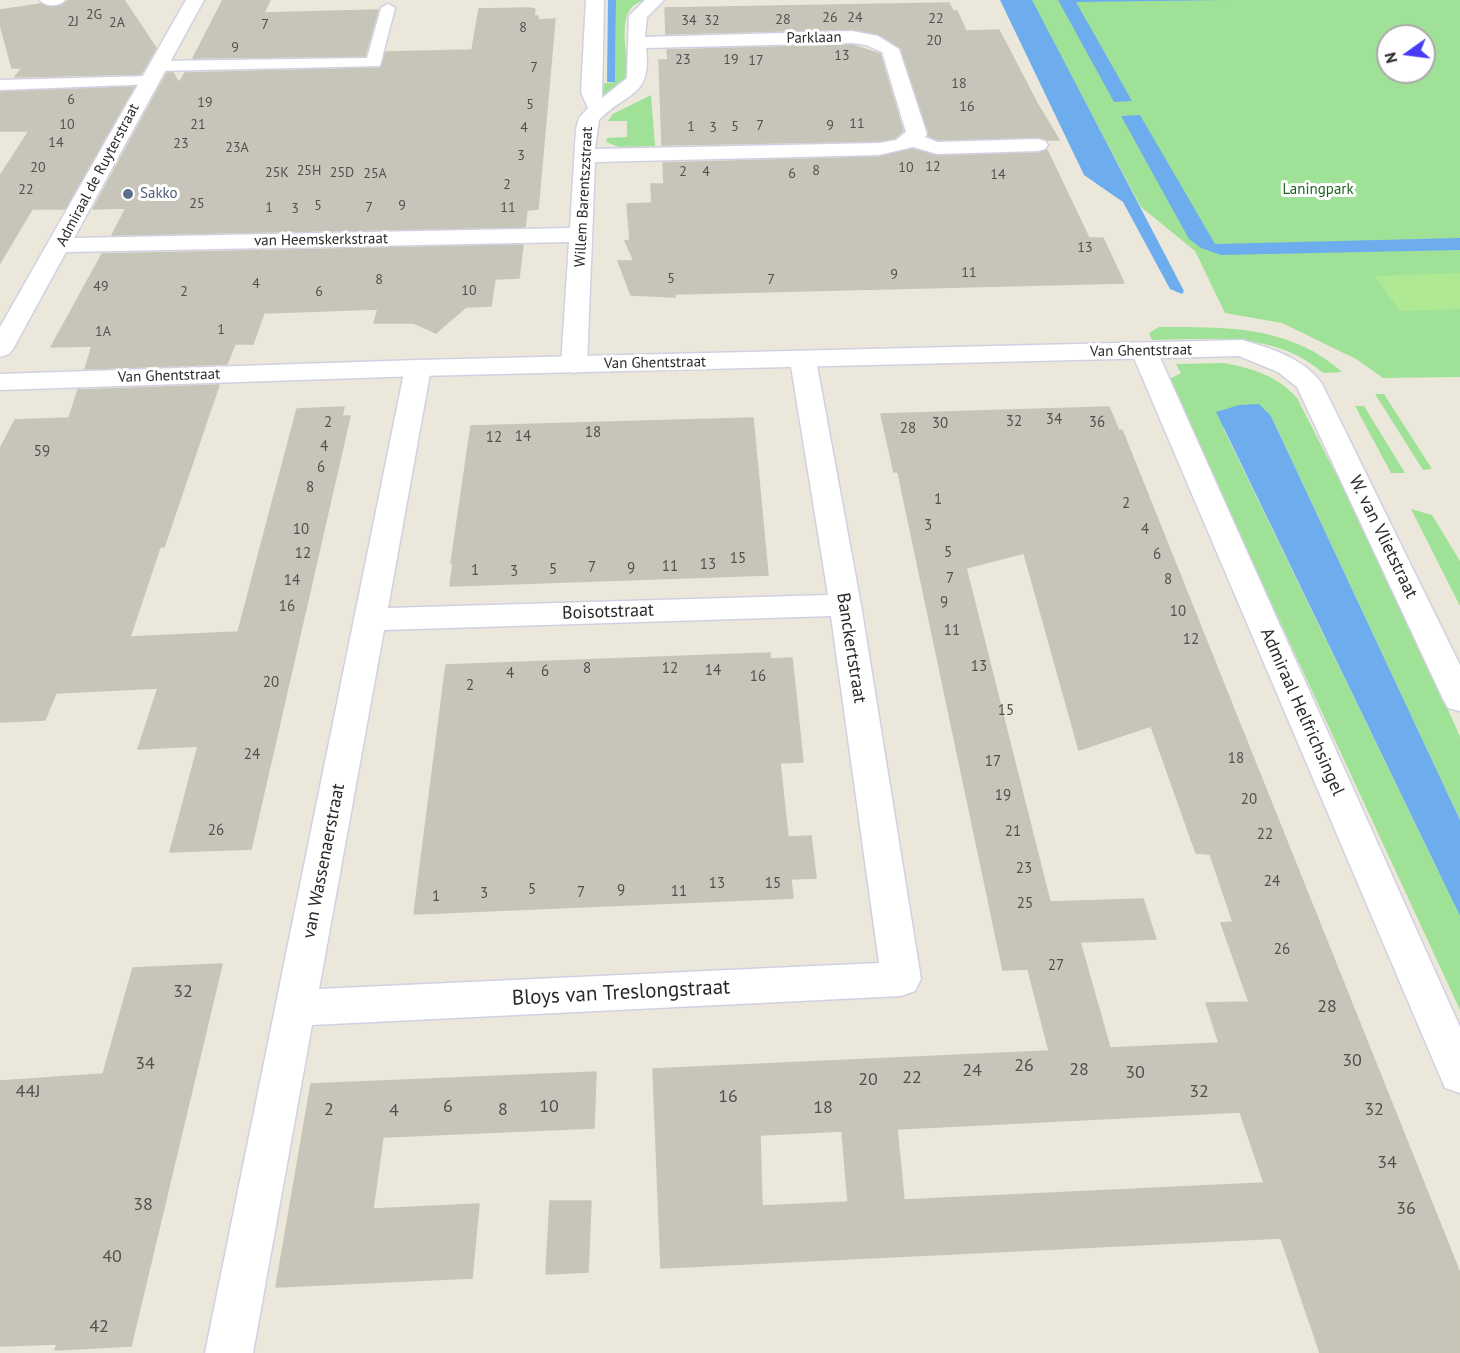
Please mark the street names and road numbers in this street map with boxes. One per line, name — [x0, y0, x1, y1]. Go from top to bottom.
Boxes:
street label: Parklaan — [786, 29, 842, 47]
street label: Admiraal de Ruyterstraat — [53, 101, 143, 249]
street label: Willem Barentszstraat — [571, 126, 597, 268]
street label: van Heemskerkstraat — [254, 230, 388, 250]
street label: Van Ghentstraat — [1090, 341, 1192, 361]
street label: Van Ghentstraat — [604, 353, 706, 373]
street label: Van Ghentstraat — [118, 365, 220, 387]
street label: W. van Vlietstraat — [1344, 472, 1422, 602]
street label: Banckertstraat — [832, 591, 870, 705]
street label: Boisotstraat — [562, 600, 654, 624]
street label: Admiraal Helfrichsingel — [1255, 625, 1349, 799]
street label: van Wassenaerstraat — [298, 782, 350, 940]
street label: Bloys van Treslongstraat — [511, 975, 731, 1011]

